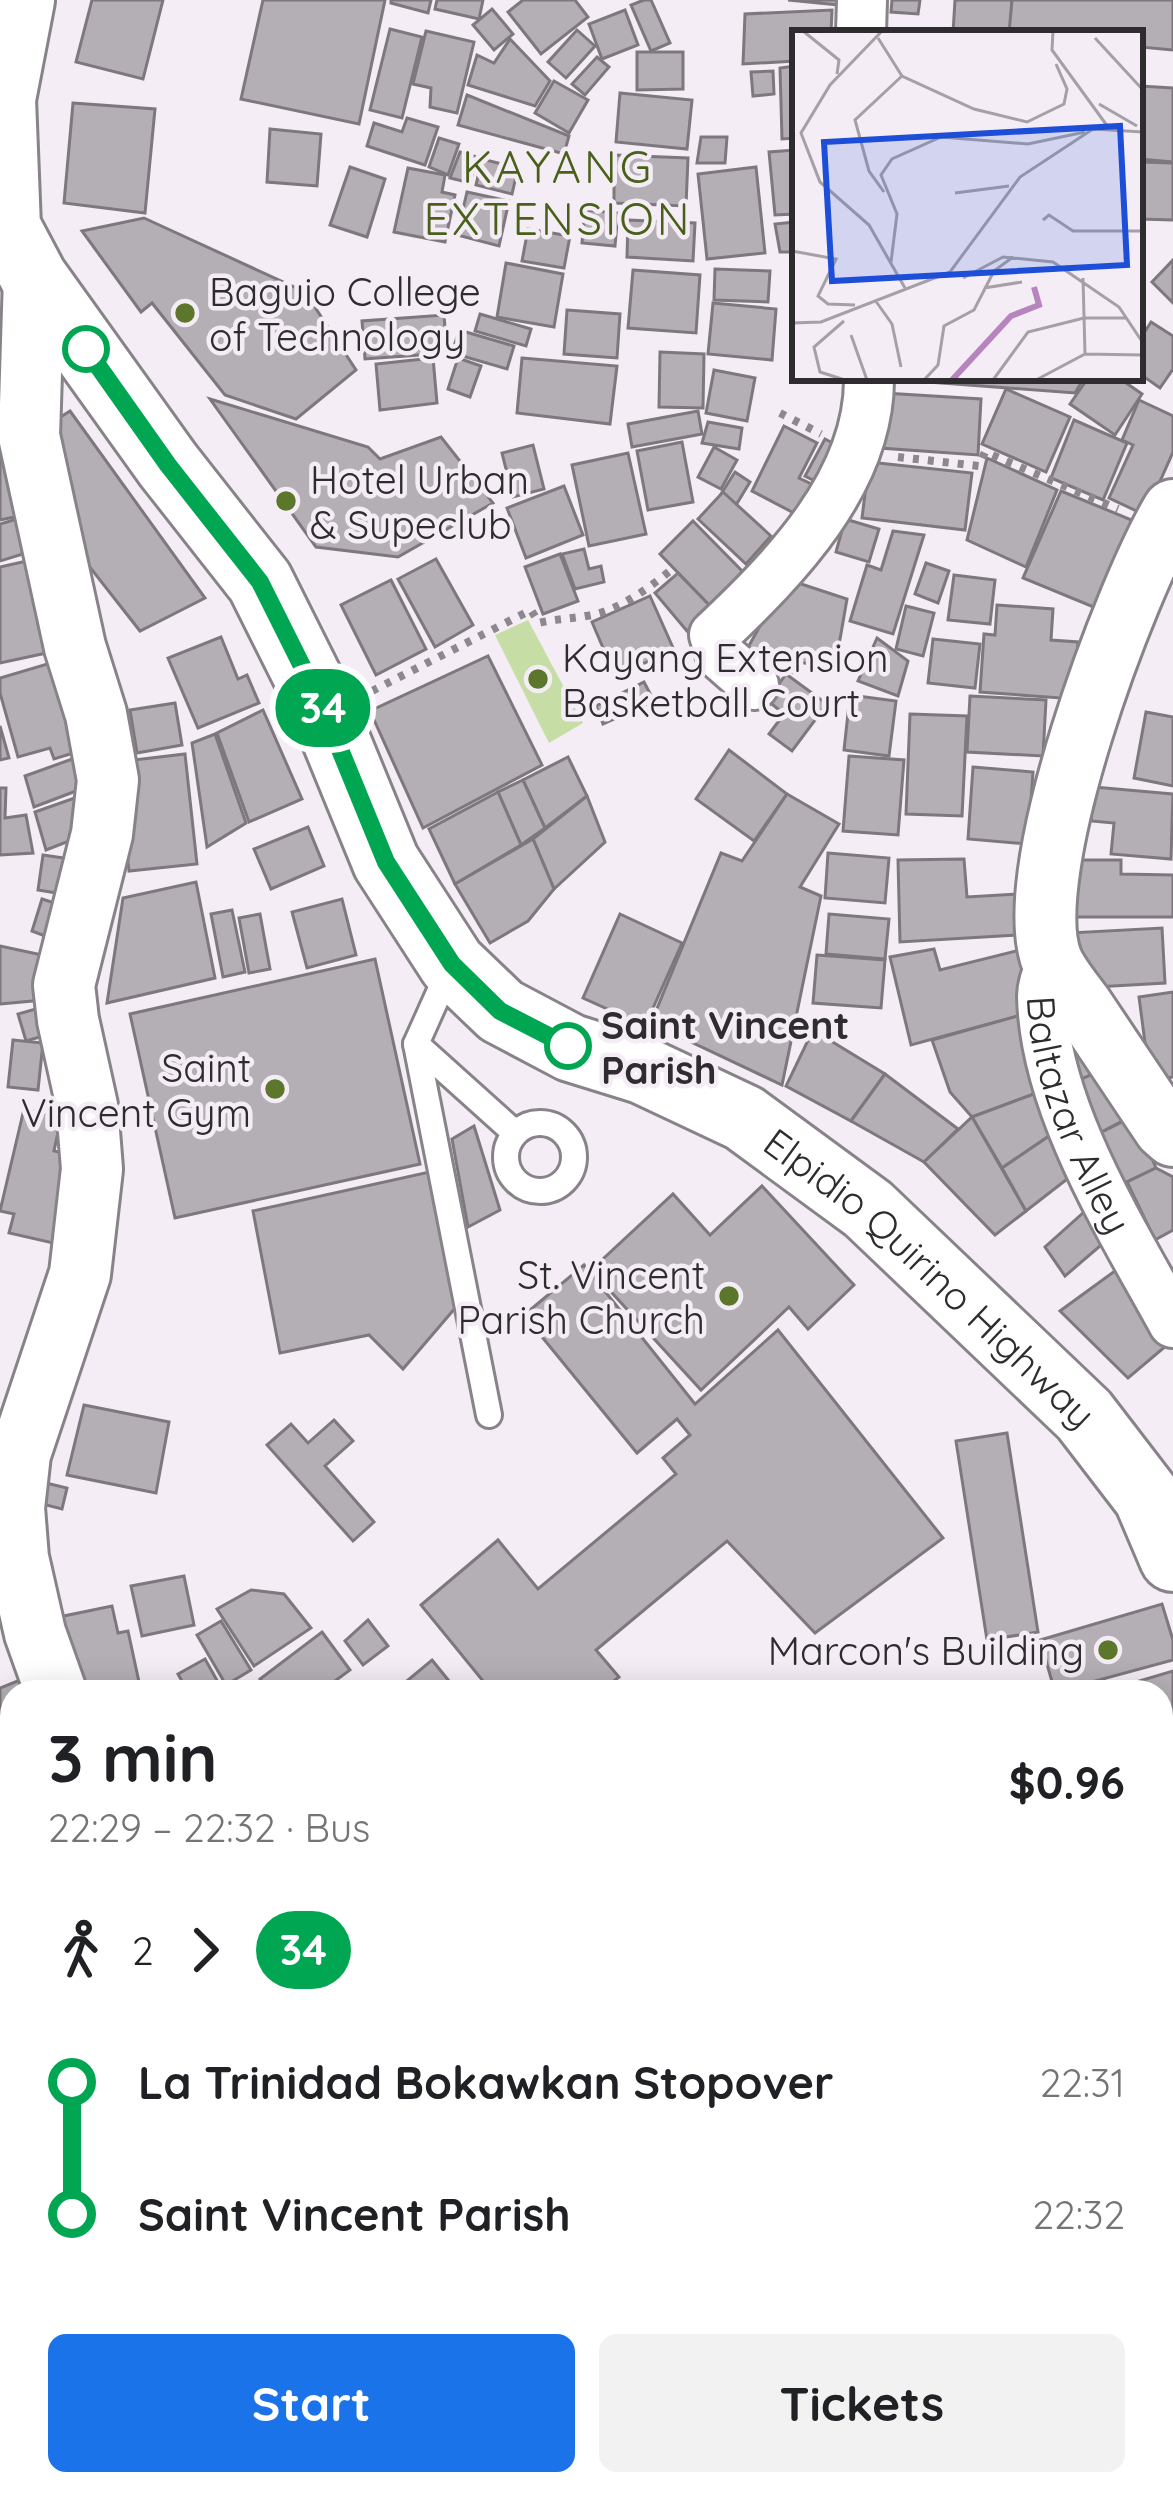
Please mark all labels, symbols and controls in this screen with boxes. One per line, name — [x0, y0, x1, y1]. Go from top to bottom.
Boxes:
inset map — [792, 30, 1143, 381]
district label: KAYANG EXTENSION — [423, 138, 693, 246]
place label: Baguio College of Technology — [209, 267, 481, 361]
marker: Baguio College of Technology — [172, 300, 198, 326]
unlabelled marker — [64, 327, 108, 371]
place label: Hotel Urban & Supeclub — [310, 455, 529, 549]
marker: Hotel Urban & Supeclub — [273, 488, 299, 514]
place label: Kayang Extension Basketball Court — [562, 633, 889, 727]
marker: Kayang Extension Basketball Court — [525, 666, 551, 692]
line badge: 34 — [269, 669, 377, 747]
text: 34 — [299, 681, 347, 734]
street label: Baltazar Alley — [1017, 994, 1143, 1242]
place label: Saint Vincent Parish — [601, 1000, 849, 1094]
marker: Saint Vincent Parish — [546, 1024, 590, 1068]
place label: Saint Vincent Gym — [21, 1043, 251, 1137]
marker: Saint Vincent Gym — [262, 1076, 288, 1102]
street label: Elpidio Quirino Highway — [755, 1117, 1106, 1438]
place label: St. Vincent Parish Church — [458, 1250, 705, 1344]
marker: St. Vincent Parish Church — [716, 1283, 742, 1309]
place label: Marcon's Building — [768, 1626, 1084, 1675]
marker: Marcon's Building — [1095, 1637, 1121, 1663]
text: 3 min — [48, 1716, 218, 1799]
text: $0.96 — [1009, 1754, 1125, 1810]
text: 22:29 – 22:32 · Bus — [48, 1803, 370, 1852]
icon: walk — [48, 1917, 114, 1983]
icon: forward — [172, 1917, 238, 1983]
text: 34 — [280, 1923, 327, 1976]
text: 2 — [132, 1926, 154, 1975]
text: La Trinidad Bokawkan Stopover — [138, 2054, 834, 2110]
text: 22:31 — [1040, 2058, 1125, 2107]
text: Saint Vincent Parish — [138, 2186, 571, 2242]
text: 22:32 — [1032, 2190, 1125, 2239]
button: Start — [48, 2334, 575, 2472]
button: Tickets — [599, 2334, 1125, 2472]

